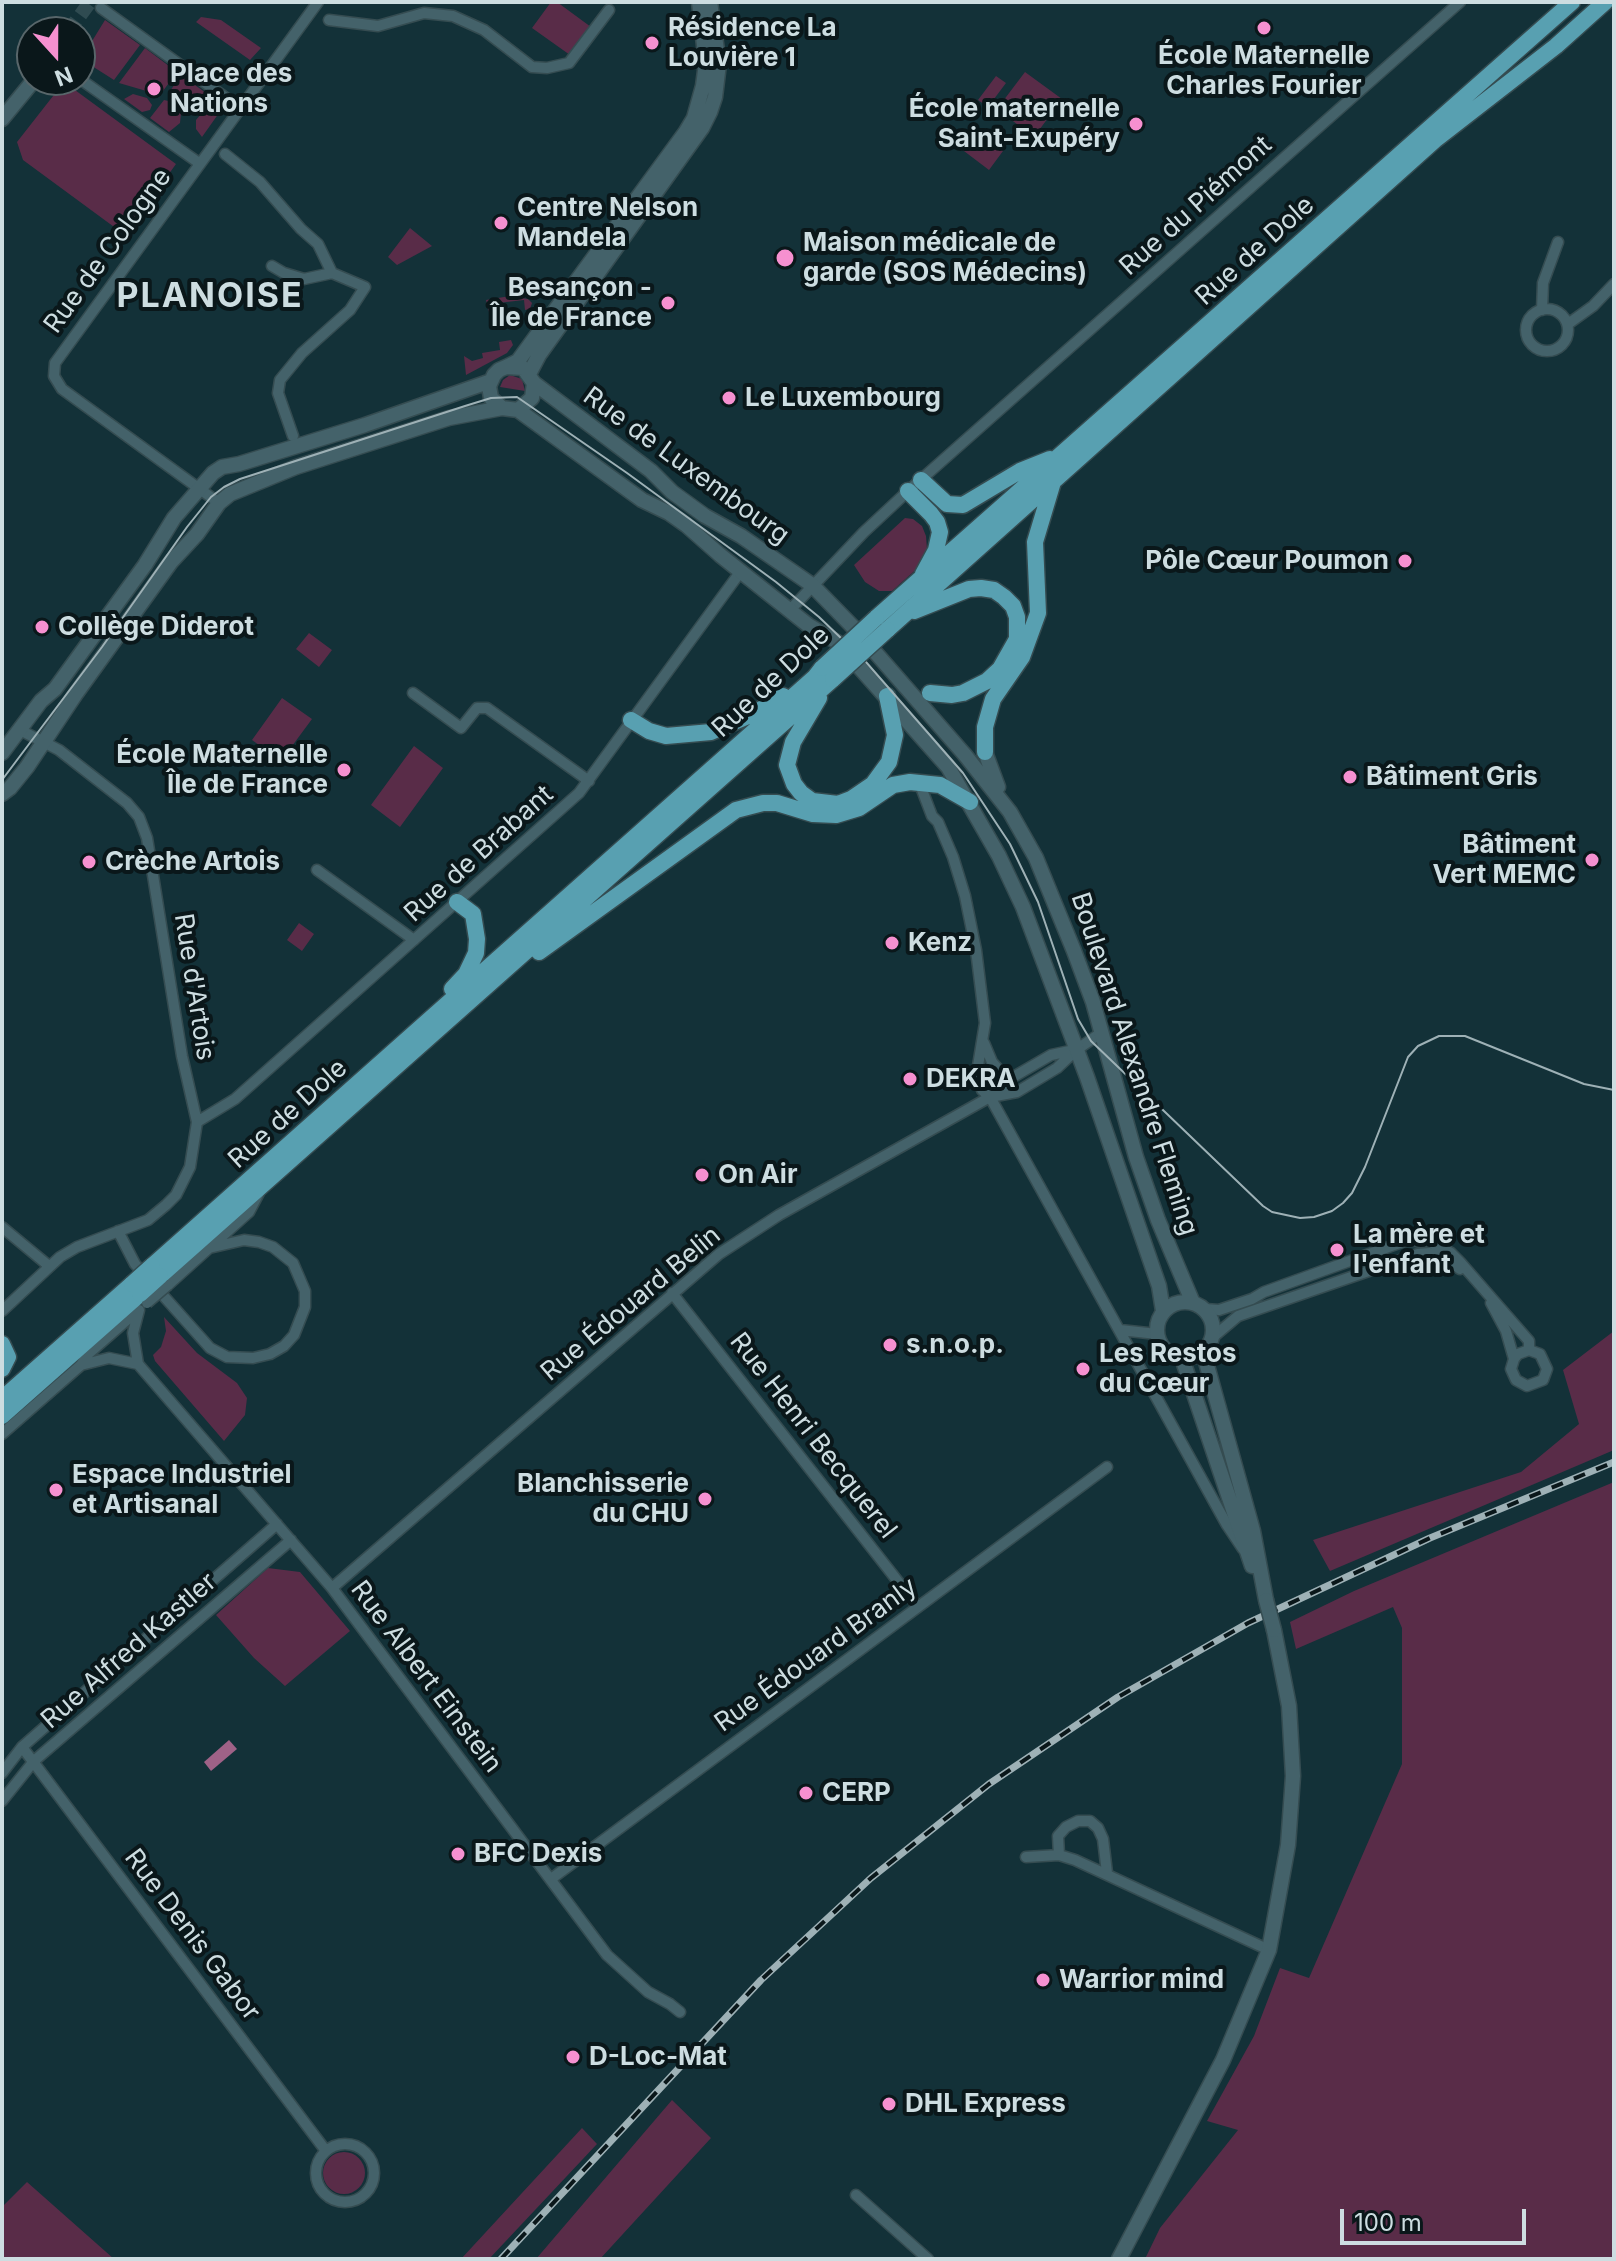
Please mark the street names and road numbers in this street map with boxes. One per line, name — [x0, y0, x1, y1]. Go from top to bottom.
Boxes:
street label: Rue du Piémont — [1114, 130, 1278, 282]
street label: Rue de Cologne — [38, 163, 178, 339]
street label: Rue de Dole — [1189, 190, 1321, 312]
street label: Rue de Luxembourg — [577, 381, 795, 551]
street label: Rue de Dole — [706, 620, 836, 744]
street label: Rue de Brabant — [398, 779, 560, 929]
street label: Boulevard Alexandre Fleming — [1064, 889, 1204, 1239]
street label: Rue d'Artois — [167, 911, 221, 1063]
street label: Rue de Dole — [222, 1053, 354, 1175]
street label: Rue Édouard Belin — [535, 1220, 727, 1388]
street label: Rue Henri Becquerel — [723, 1327, 903, 1545]
street label: Rue Alfred Kastler — [35, 1566, 223, 1736]
street label: Rue Édouard Branly — [709, 1571, 923, 1739]
street label: Rue Albert Einstein — [344, 1575, 508, 1779]
street label: Rue Denis Gabor — [117, 1843, 267, 2027]

